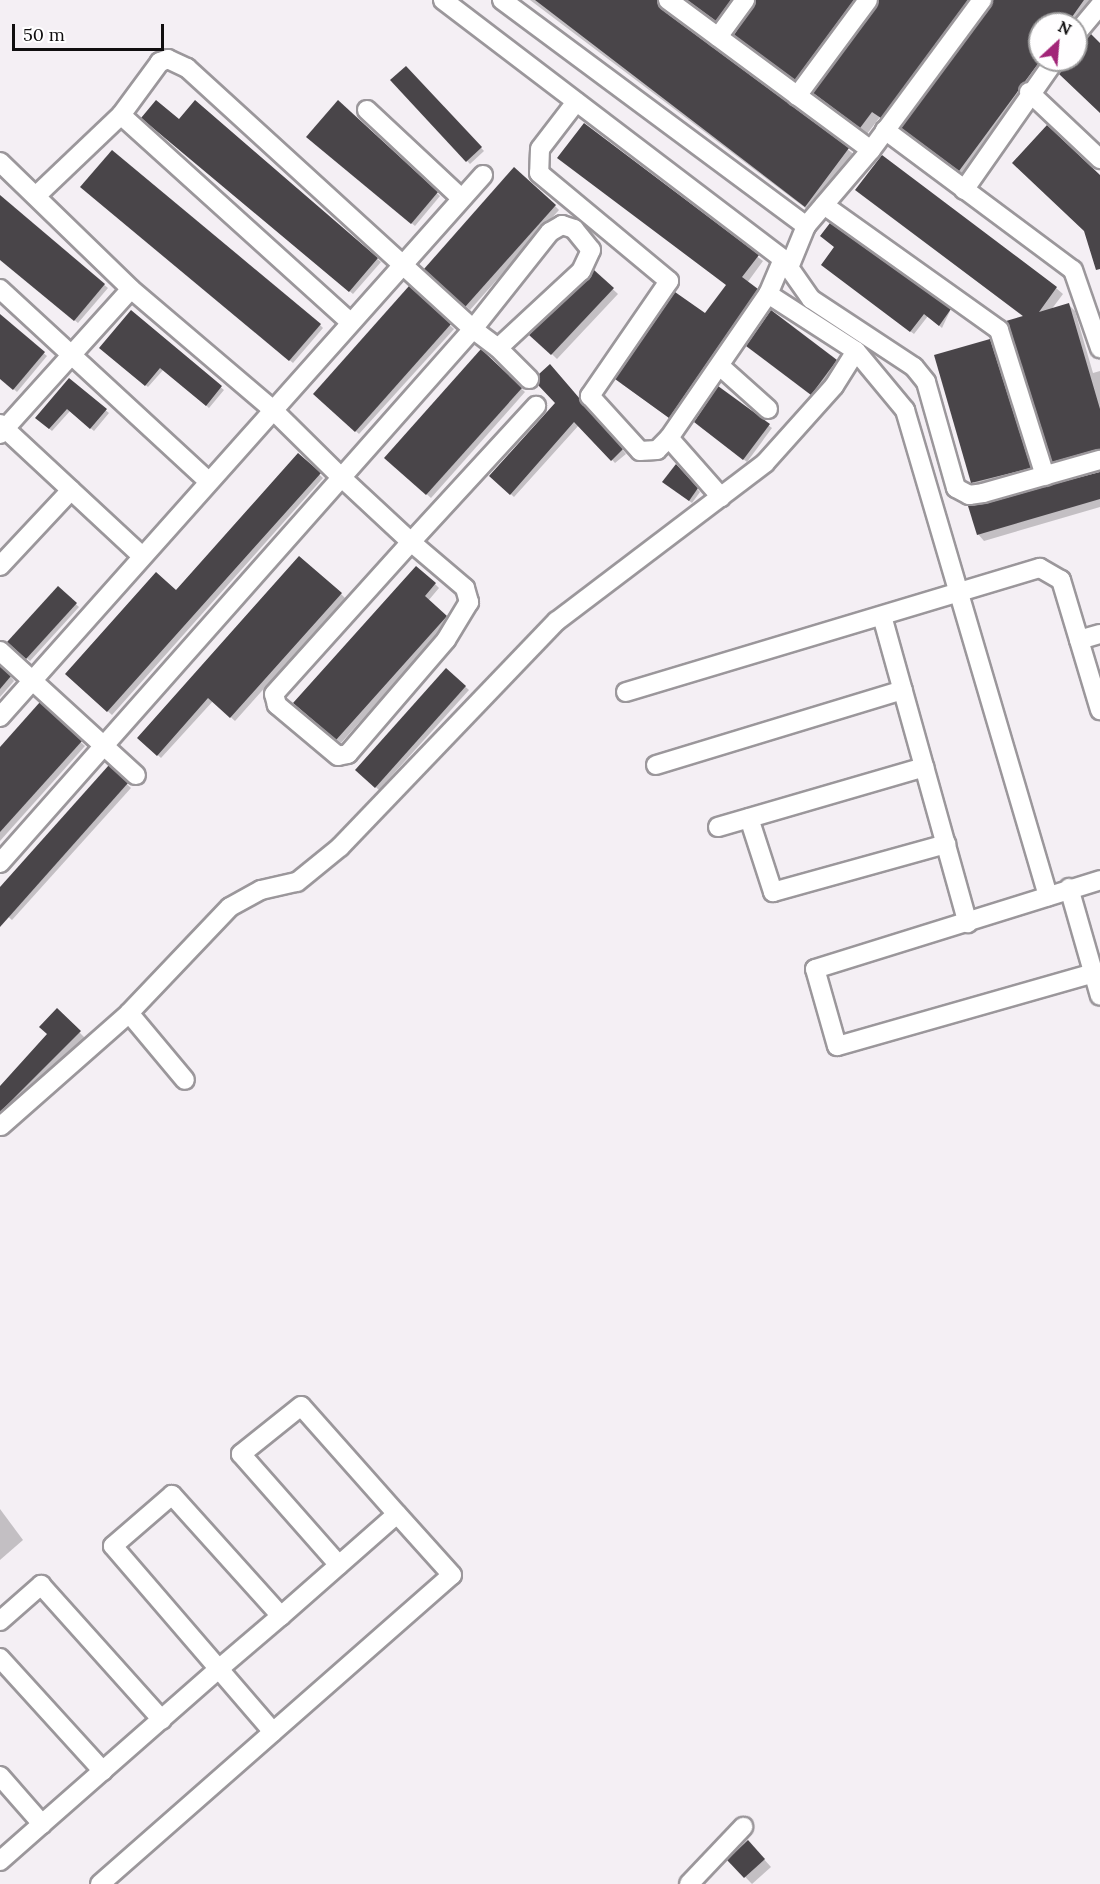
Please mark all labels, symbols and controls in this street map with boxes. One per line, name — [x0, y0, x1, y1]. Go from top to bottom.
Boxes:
scale bar — [15, 12, 166, 50]
north arrow — [1028, 12, 1088, 72]
text: N — [1055, 16, 1075, 39]
text: 50 m — [23, 23, 65, 46]

